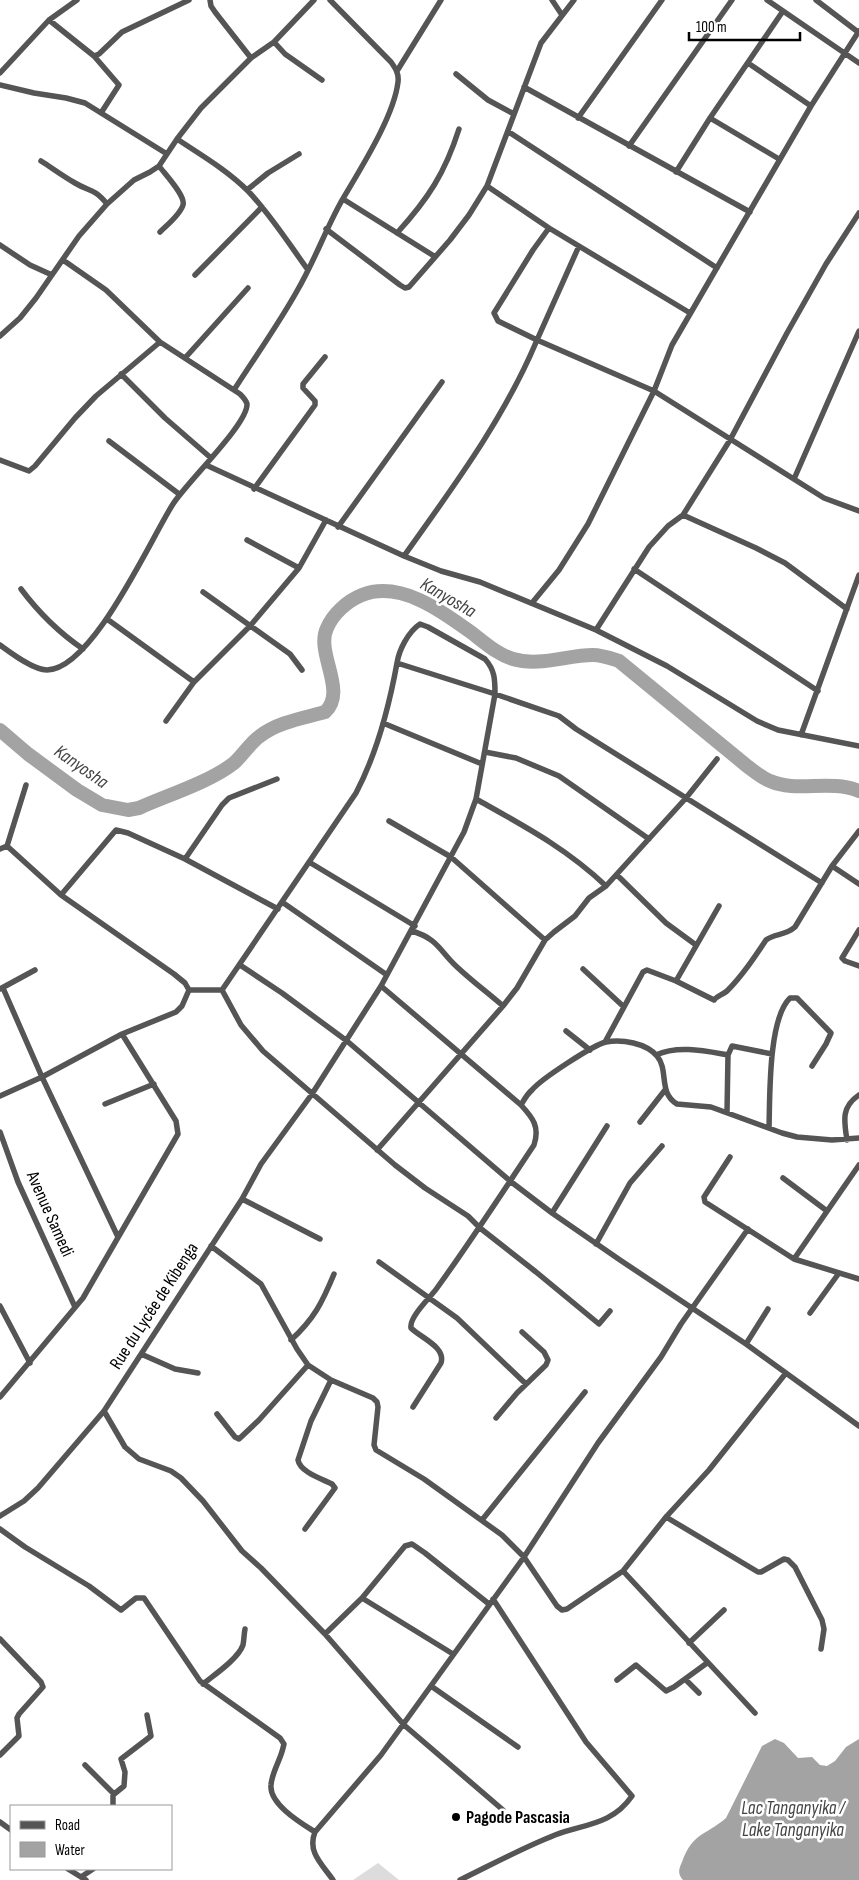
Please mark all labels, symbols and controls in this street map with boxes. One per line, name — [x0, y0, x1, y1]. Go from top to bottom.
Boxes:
scale bar — [689, 10, 800, 42]
text: 100 m — [696, 18, 727, 37]
water label: Kanyosha — [416, 573, 480, 623]
water label: Kanyosha — [50, 740, 113, 794]
street label: Avenue Samedi — [21, 1167, 78, 1260]
street label: Rue du Lycée de Kibenga — [105, 1239, 203, 1373]
water label: Lac Tanganyika / Lake Tanganyika — [741, 1797, 846, 1842]
legend — [10, 1805, 172, 1870]
place label: Pagode Pascasia — [466, 1807, 570, 1828]
marker: Pagode Pascasia — [450, 1811, 462, 1823]
text: Road — [55, 1816, 80, 1835]
text: Water — [55, 1841, 86, 1860]

